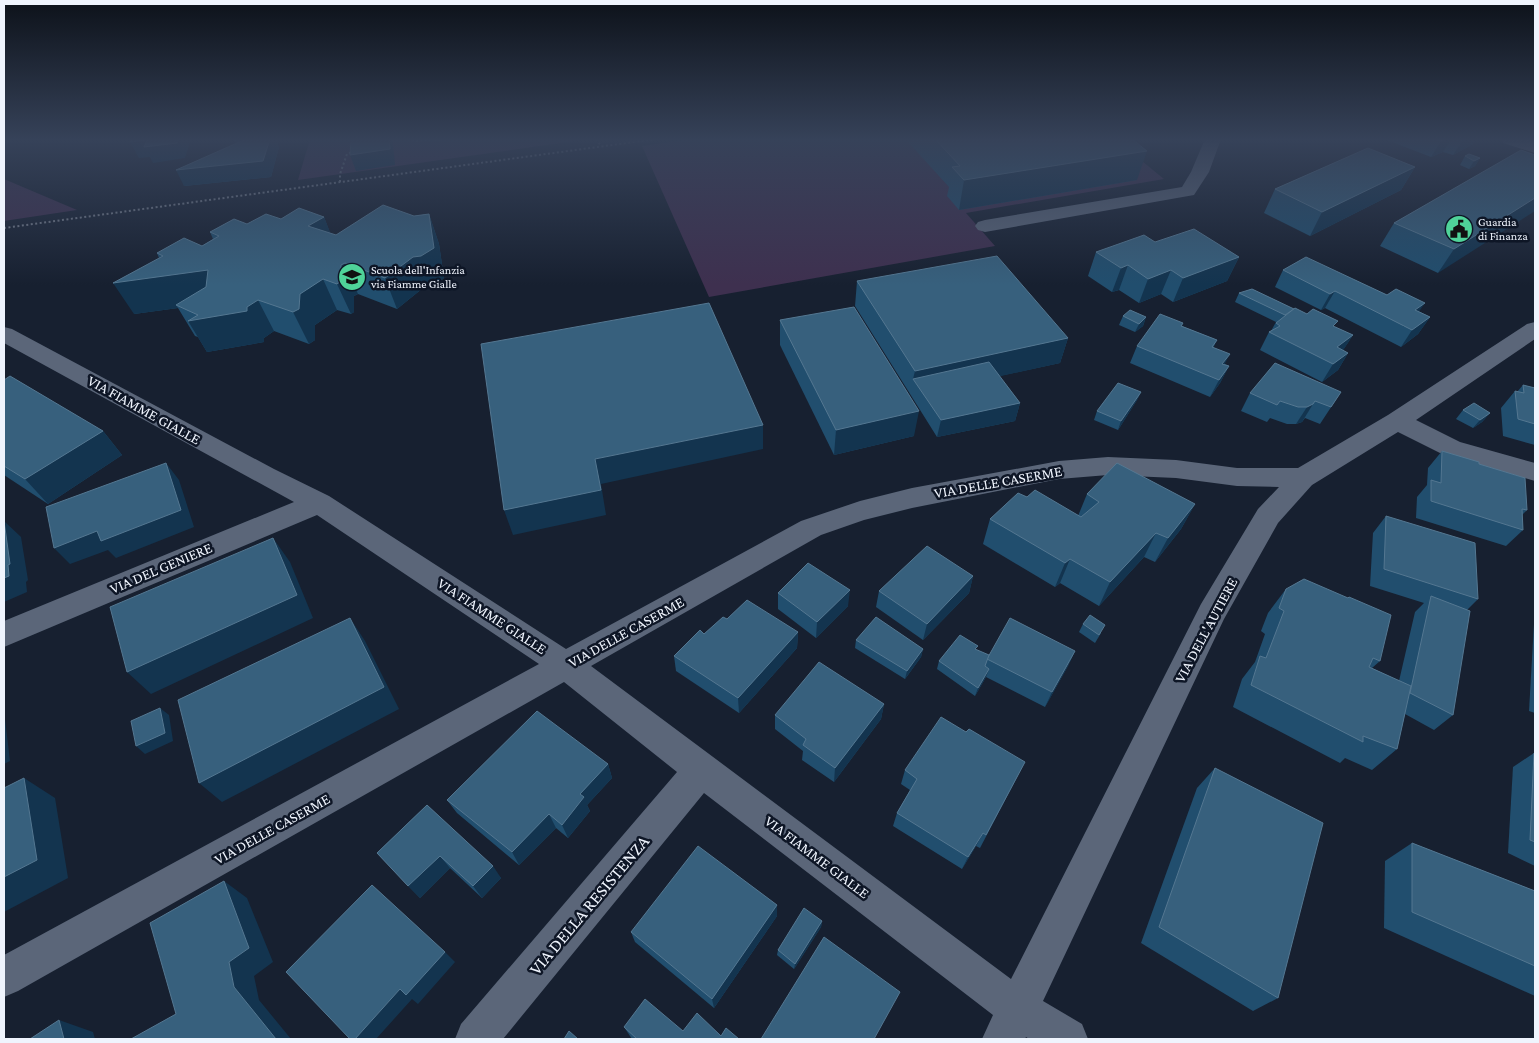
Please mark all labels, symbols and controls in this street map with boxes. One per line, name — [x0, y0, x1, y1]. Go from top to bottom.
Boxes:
public building icon: Guardia di Finanza — [1444, 214, 1474, 244]
place label: Guardia di Finanza — [1478, 215, 1528, 243]
school or university icon: Scuola dell'Infanzia via Fiamme Gialle — [337, 262, 367, 292]
place label: Scuola dell'Infanzia via Fiamme Gialle — [370, 263, 465, 291]
street label: VIA FIAMME GIALLE — [85, 372, 203, 448]
street label: VIA DELLE CASERME — [933, 463, 1063, 501]
street label: VIA DEL GENIERE — [107, 539, 215, 597]
street label: VIA FIAMME GIALLE — [435, 575, 549, 657]
street label: VIA DELL'AUTIERE — [1172, 575, 1240, 685]
street label: VIA DELLE CASERME — [565, 594, 687, 670]
street label: VIA DELLE CASERME — [211, 791, 333, 867]
street label: VIA FIAMME GIALLE — [762, 813, 872, 901]
street label: VIA DELLA RESISTENZA — [525, 831, 654, 979]

